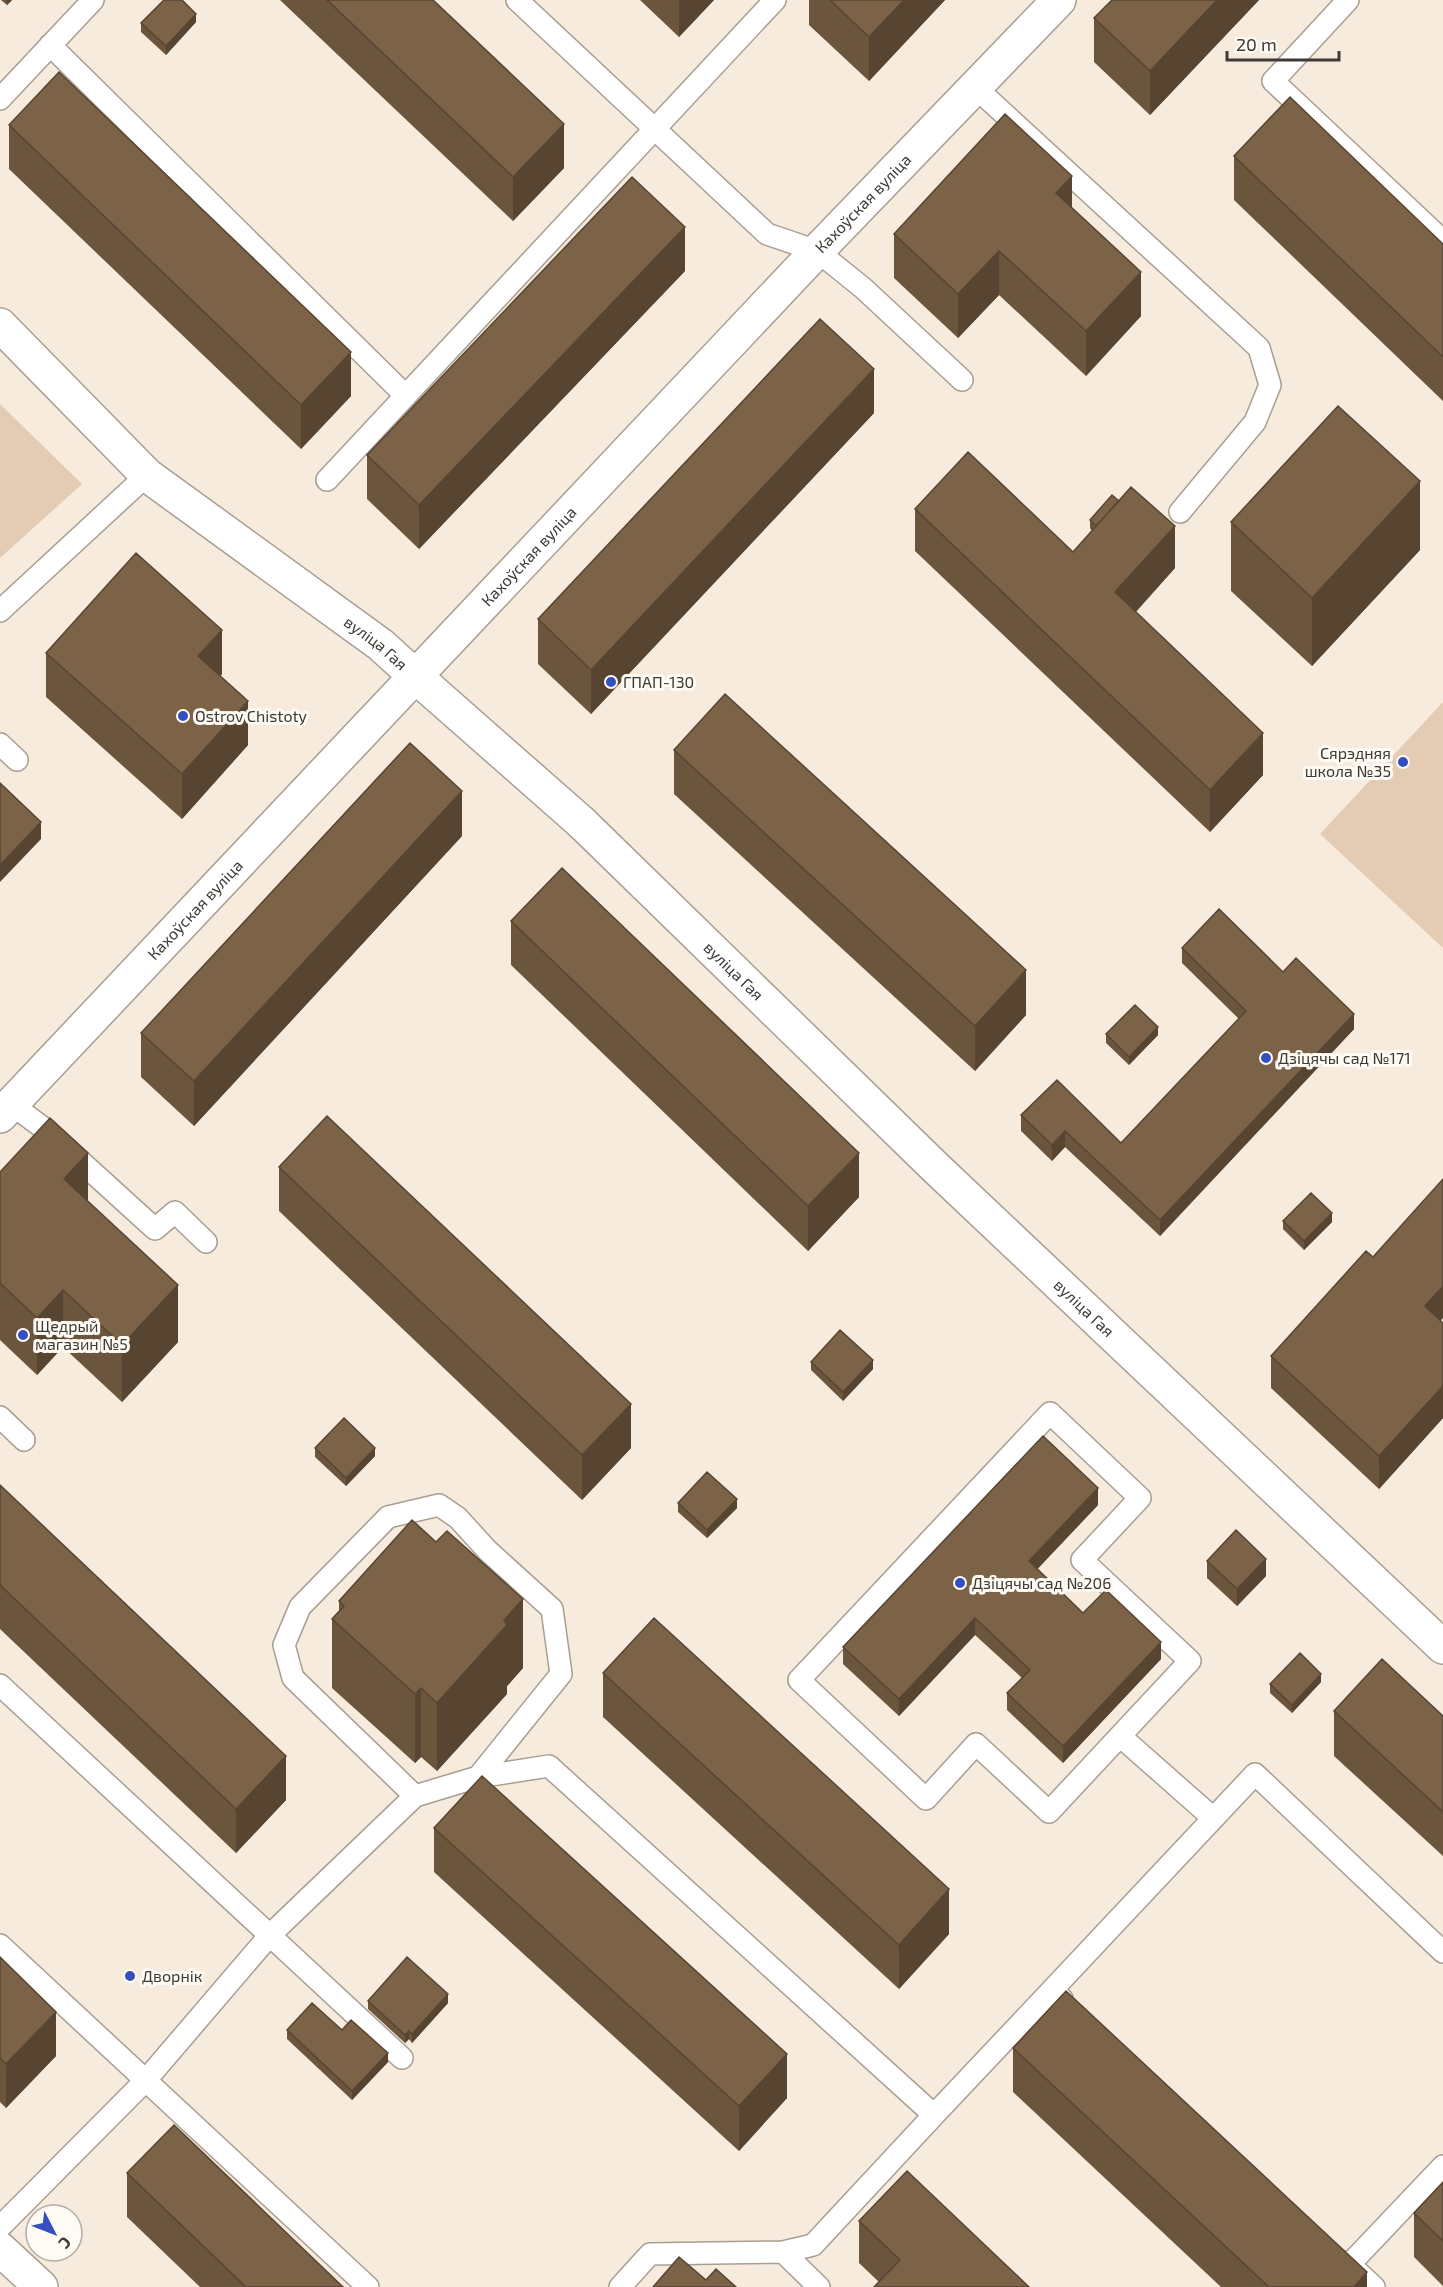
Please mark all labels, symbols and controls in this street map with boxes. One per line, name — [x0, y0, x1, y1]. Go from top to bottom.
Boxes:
scale bar — [1227, 24, 1340, 62]
text: 20 m — [1236, 33, 1277, 55]
street label: Кахоўская вуліца — [811, 150, 915, 256]
street label: Кахоўская вуліца — [477, 502, 580, 610]
street label: вуліца Гая — [341, 612, 412, 674]
place label: ГПАП-130 — [623, 672, 694, 691]
marker: ГПАП-130 — [604, 675, 618, 689]
place label: Ostrov Chistoty — [195, 706, 308, 725]
marker: Ostrov Chistoty — [176, 709, 190, 723]
place label: Сярэдняя школа №35 — [1305, 743, 1391, 780]
marker: Сярэдняя школа №35 — [1396, 755, 1410, 769]
street label: Кахоўская вуліца — [143, 855, 246, 963]
street label: вуліца Гая — [700, 937, 768, 1004]
place label: Дзіцячы сад №171 — [1278, 1048, 1411, 1067]
marker: Дзіцячы сад №171 — [1259, 1051, 1273, 1065]
street label: вуліца Гая — [1050, 1275, 1118, 1340]
place label: Щедрый магазин №5 — [35, 1316, 128, 1353]
marker: Щедрый магазин №5 — [16, 1328, 30, 1342]
place label: Дзіцячы сад №206 — [972, 1573, 1111, 1592]
marker: Дзіцячы сад №206 — [953, 1576, 967, 1590]
place label: Дворнік — [142, 1966, 203, 1985]
marker: Дворнік — [123, 1969, 137, 1983]
north arrow — [24, 2203, 84, 2263]
text: С — [55, 2234, 76, 2253]

